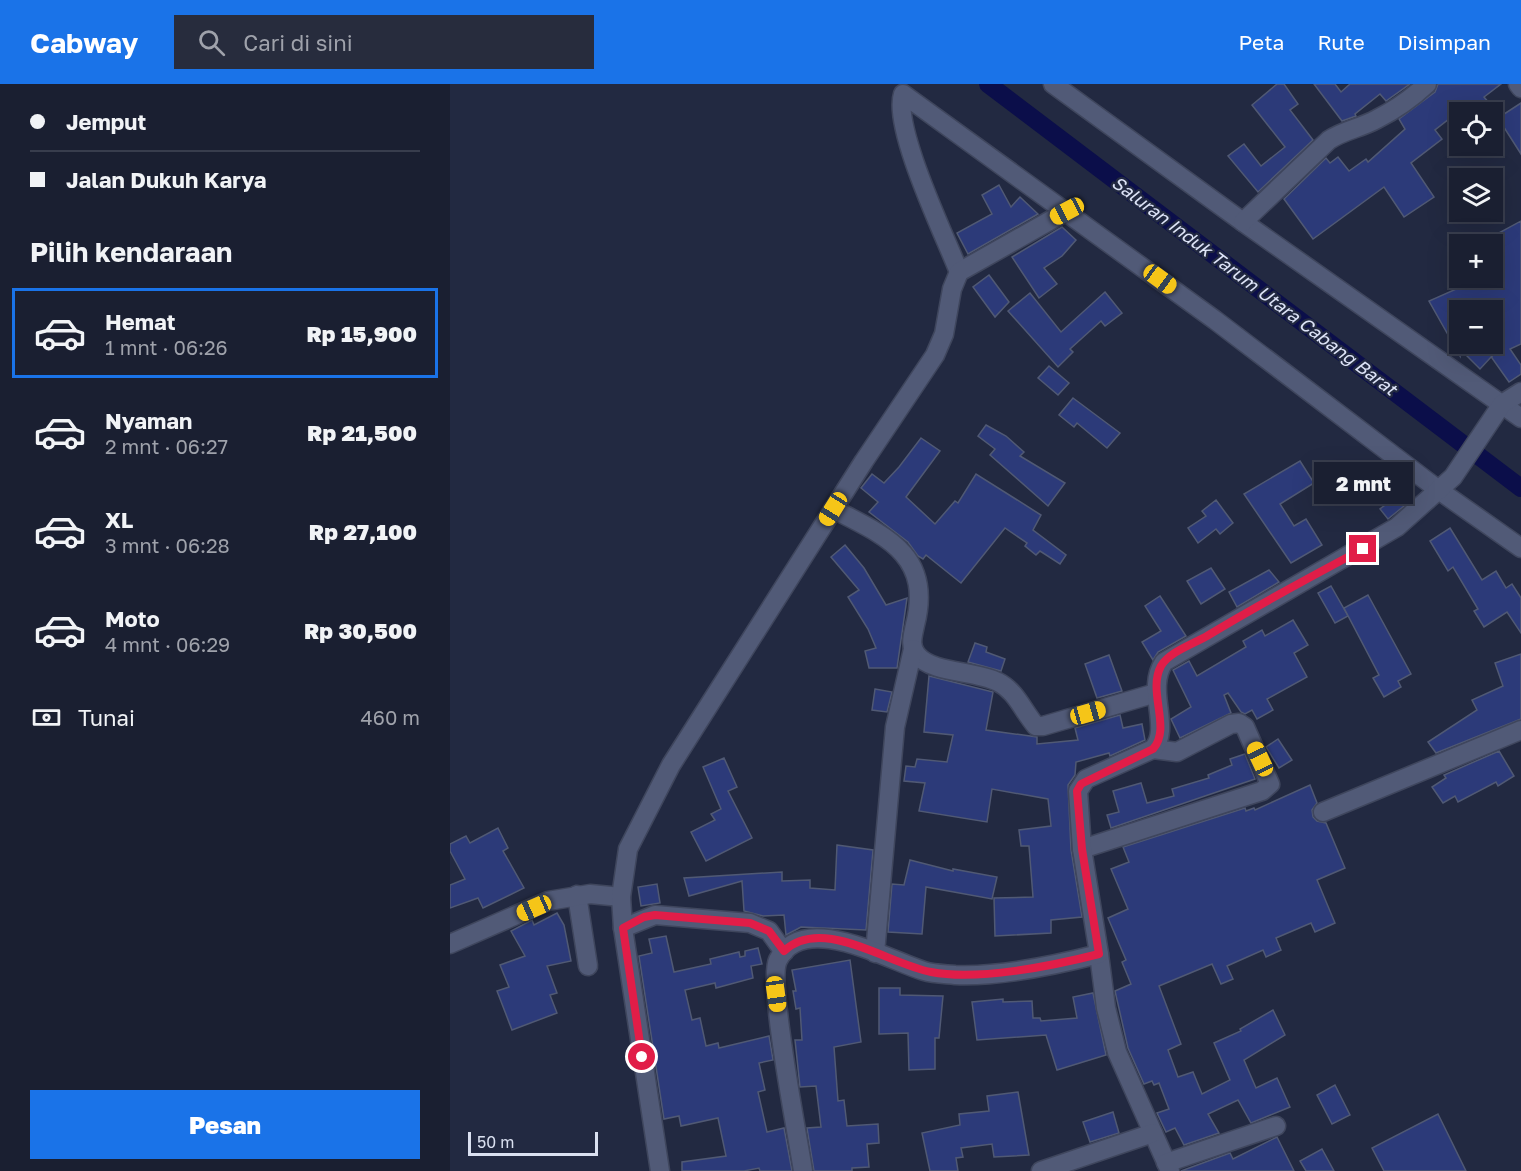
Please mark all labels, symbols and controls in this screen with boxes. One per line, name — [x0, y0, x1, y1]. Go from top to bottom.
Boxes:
search box — [174, 15, 594, 69]
text: Cabway — [30, 26, 138, 59]
icon: search — [195, 26, 228, 59]
text: Cari di sini — [243, 29, 353, 56]
text: Peta — [1238, 29, 1284, 55]
text: Rute — [1317, 29, 1365, 55]
text: Disimpan — [1398, 29, 1491, 55]
map controls — [1449, 102, 1503, 354]
button: locate — [1449, 102, 1503, 156]
text: Jemput — [66, 108, 146, 135]
text: Jalan Dukuh Karya — [66, 166, 267, 193]
button: layers — [1449, 168, 1503, 222]
water label: Saluran Induk Tarum Utara Cabang Barat — [1108, 171, 1403, 401]
car — [1047, 195, 1087, 227]
button: + — [1449, 234, 1503, 288]
text: Pilih kendaraan — [30, 236, 232, 268]
car — [1140, 261, 1180, 297]
button: − — [1449, 300, 1503, 354]
icon: car — [33, 306, 87, 360]
text: Hemat — [105, 308, 176, 335]
text: Rp 15,900 — [306, 320, 417, 347]
text: 1 mnt · 06:26 — [105, 335, 228, 359]
icon: car — [33, 405, 87, 459]
text: Nyaman — [105, 407, 192, 434]
text: Rp 21,500 — [307, 419, 417, 446]
text: 2 mnt · 06:27 — [105, 434, 228, 458]
callout: 2 mnt — [1314, 462, 1412, 504]
text: 2 mnt — [1336, 471, 1391, 495]
car — [816, 489, 850, 529]
icon: car — [33, 504, 87, 558]
text: XL — [105, 506, 133, 533]
text: Rp 27,100 — [309, 518, 417, 545]
text: 3 mnt · 06:28 — [105, 533, 230, 557]
route end — [1349, 535, 1376, 562]
icon: car — [33, 603, 87, 657]
text: Moto — [105, 605, 160, 632]
text: Rp 30,500 — [304, 617, 417, 644]
text: 4 mnt · 06:29 — [105, 632, 230, 656]
car — [1068, 699, 1108, 727]
icon: cash — [30, 701, 63, 734]
text: Tunai — [78, 704, 135, 731]
text: 460 m — [361, 705, 420, 729]
car — [1244, 739, 1276, 779]
car — [514, 892, 554, 924]
car — [765, 975, 787, 1013]
route start — [628, 1043, 655, 1070]
button: Pesan — [30, 1090, 420, 1159]
scale bar — [468, 1129, 598, 1156]
text: 50 m — [477, 1132, 514, 1152]

